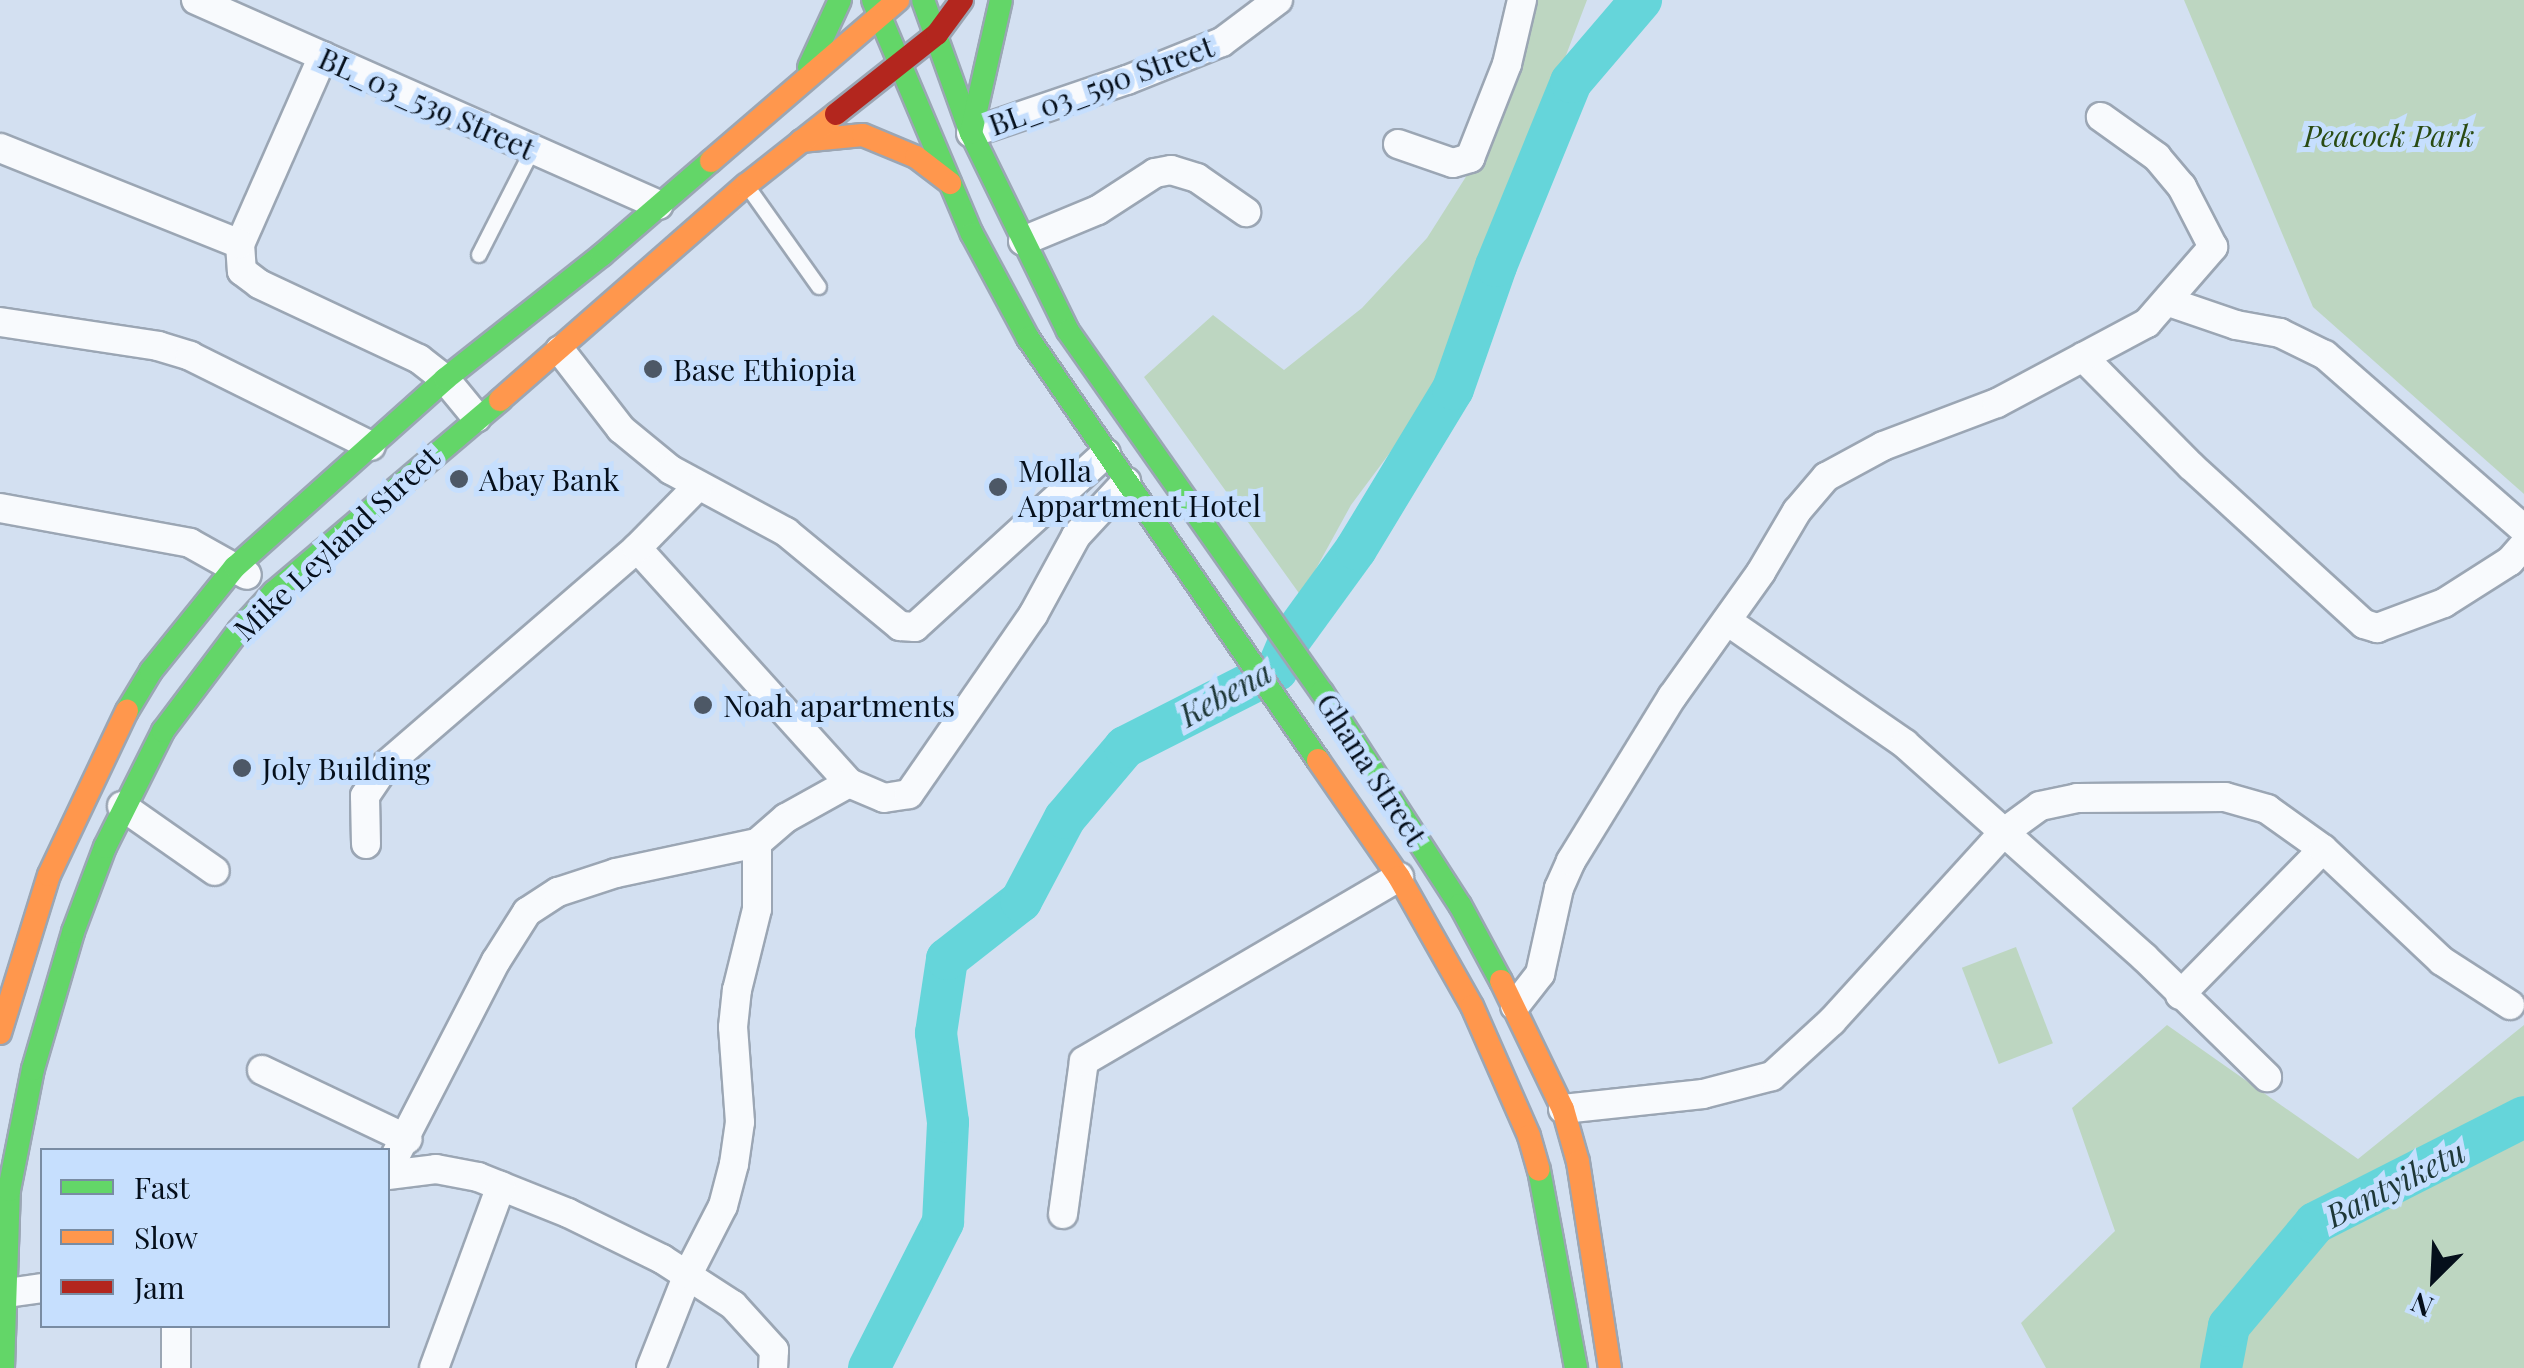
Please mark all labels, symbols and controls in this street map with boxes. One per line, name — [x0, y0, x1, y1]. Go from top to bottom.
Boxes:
street label: BL_03_590 Street — [984, 28, 1218, 142]
street label: BL_03_539 Street — [314, 39, 540, 167]
park label: Peacock Park — [2304, 117, 2474, 153]
place label: Base Ethiopia — [673, 351, 856, 387]
marker: Base Ethiopia — [642, 358, 664, 380]
street label: Mike Leyland Street — [226, 439, 446, 647]
place label: Molla Appartment Hotel — [1018, 452, 1261, 522]
place label: Abay Bank — [479, 461, 620, 497]
marker: Abay Bank — [448, 468, 470, 490]
marker: Molla Appartment Hotel — [987, 476, 1009, 498]
water label: Kebena — [1172, 652, 1278, 734]
street label: Ghana Street — [1309, 686, 1435, 852]
place label: Noah apartments — [723, 687, 955, 723]
marker: Noah apartments — [692, 694, 714, 716]
place label: Joly Building — [262, 750, 431, 786]
marker: Joly Building — [231, 757, 253, 779]
water label: Bantyiketu — [2319, 1131, 2471, 1235]
legend — [40, 1148, 390, 1328]
text: Fast — [134, 1167, 190, 1207]
text: Slow — [134, 1217, 198, 1257]
north arrow — [2384, 1228, 2484, 1328]
text: Jam — [134, 1267, 185, 1307]
text: N — [2405, 1285, 2438, 1327]

